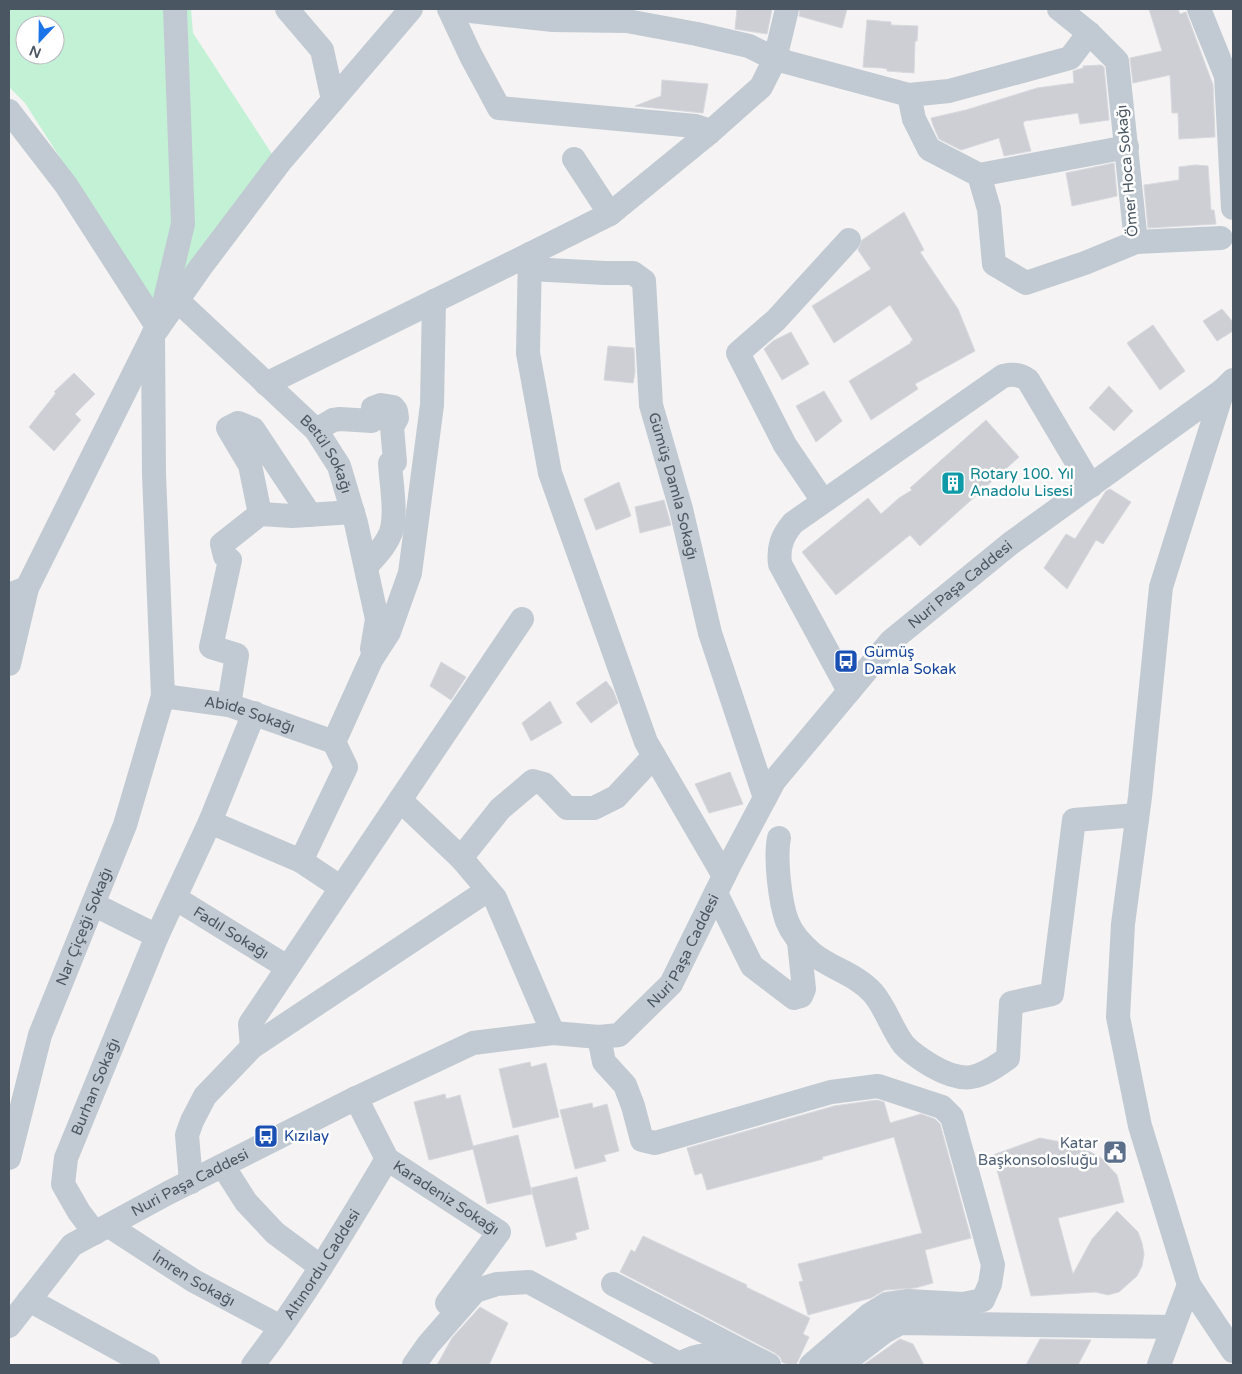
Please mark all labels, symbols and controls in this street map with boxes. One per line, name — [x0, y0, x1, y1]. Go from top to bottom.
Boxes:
north arrow — [15, 15, 65, 65]
text: N — [27, 42, 44, 62]
street label: Ömer Hoca Sokağı — [1112, 104, 1142, 238]
street label: Gümüş Damla Sokağı — [645, 410, 702, 562]
street label: Betül Sokağı — [296, 411, 356, 495]
place label: Rotary 100. Yıl Anadolu Lisesi — [970, 465, 1074, 500]
building icon: Rotary 100. Yıl Anadolu Lisesi — [940, 470, 966, 496]
street label: Nuri Paşa Caddesi — [904, 537, 1016, 632]
place label: Gümüş Damla Sokak — [864, 643, 956, 678]
bus stop icon: Gümüş Damla Sokak — [833, 648, 859, 674]
street label: Abide Sokağı — [203, 693, 298, 737]
street label: Nar Çiçeği Sokağı — [52, 865, 116, 988]
street label: Nuri Paşa Caddesi — [643, 891, 723, 1012]
street label: Fadıl Sokağı — [190, 903, 272, 963]
street label: Burhan Sokağı — [67, 1035, 123, 1138]
bus stop icon: Kızılay — [253, 1123, 279, 1149]
place label: Kızılay — [284, 1127, 329, 1145]
place label: Katar Başkonsolosluğu — [978, 1134, 1098, 1169]
public building icon: Katar Başkonsolosluğu — [1102, 1139, 1128, 1165]
street label: Nuri Paşa Caddesi — [128, 1145, 251, 1220]
street label: Karadeniz Sokağı — [390, 1156, 503, 1239]
street label: Altınordu Caddesi — [280, 1206, 364, 1323]
street label: İmren Sokağı — [149, 1247, 238, 1310]

